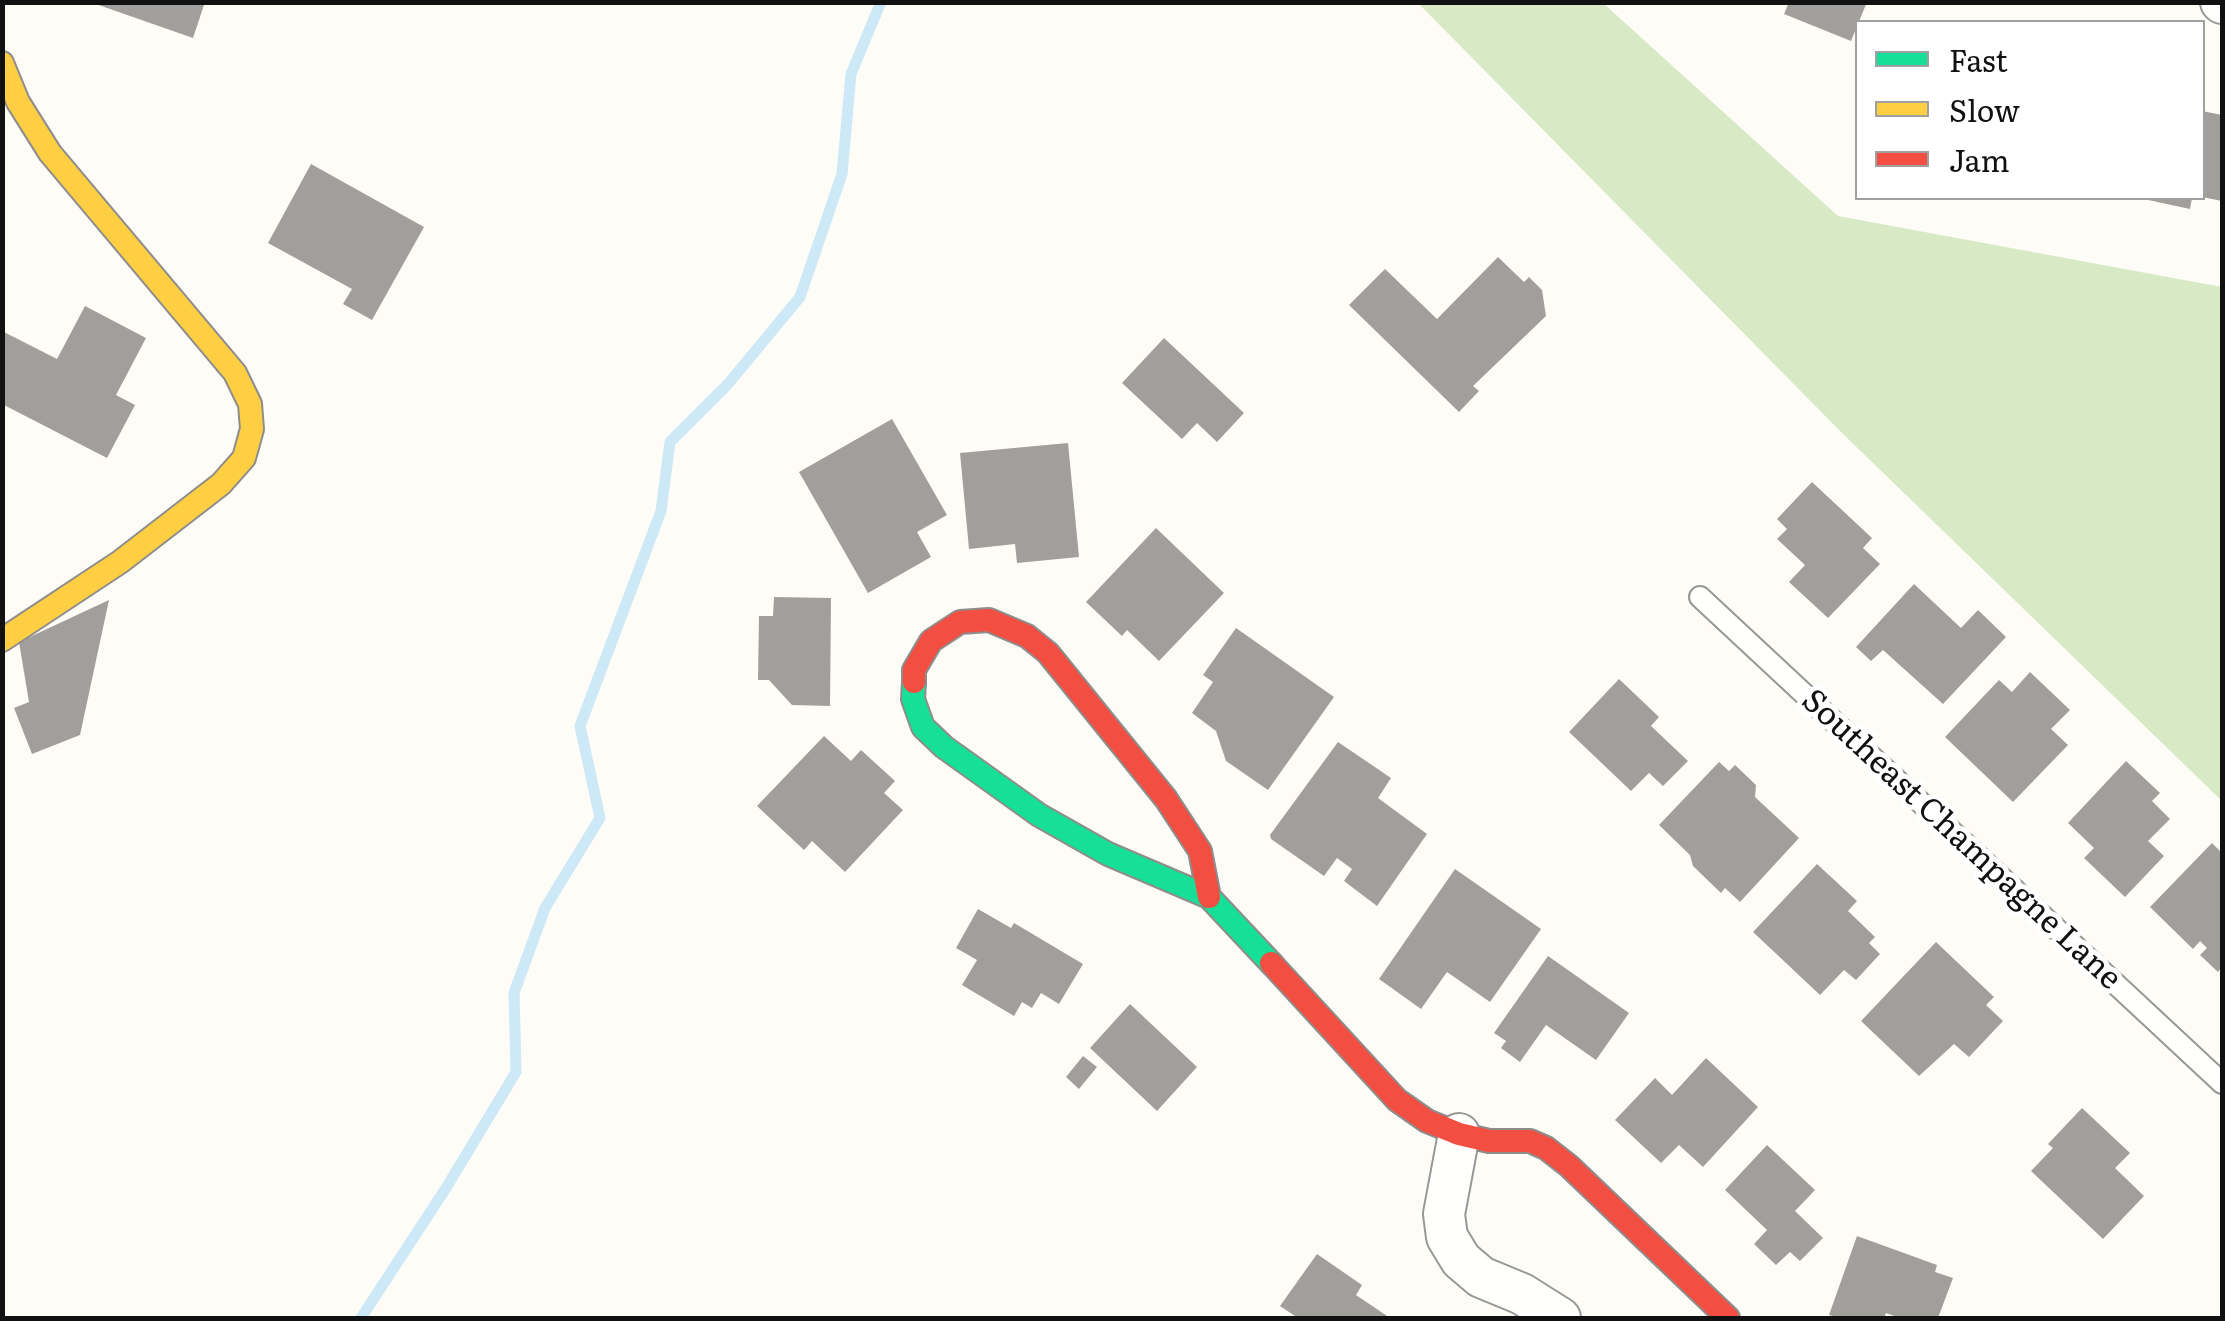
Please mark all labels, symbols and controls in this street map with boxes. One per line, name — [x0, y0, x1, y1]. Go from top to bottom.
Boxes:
legend — [1855, 20, 2205, 200]
text: Fast — [1949, 37, 2008, 81]
text: Slow — [1949, 87, 2020, 131]
text: Jam — [1949, 137, 2009, 181]
street label: Southeast Champagne Lane — [1793, 682, 2129, 998]

